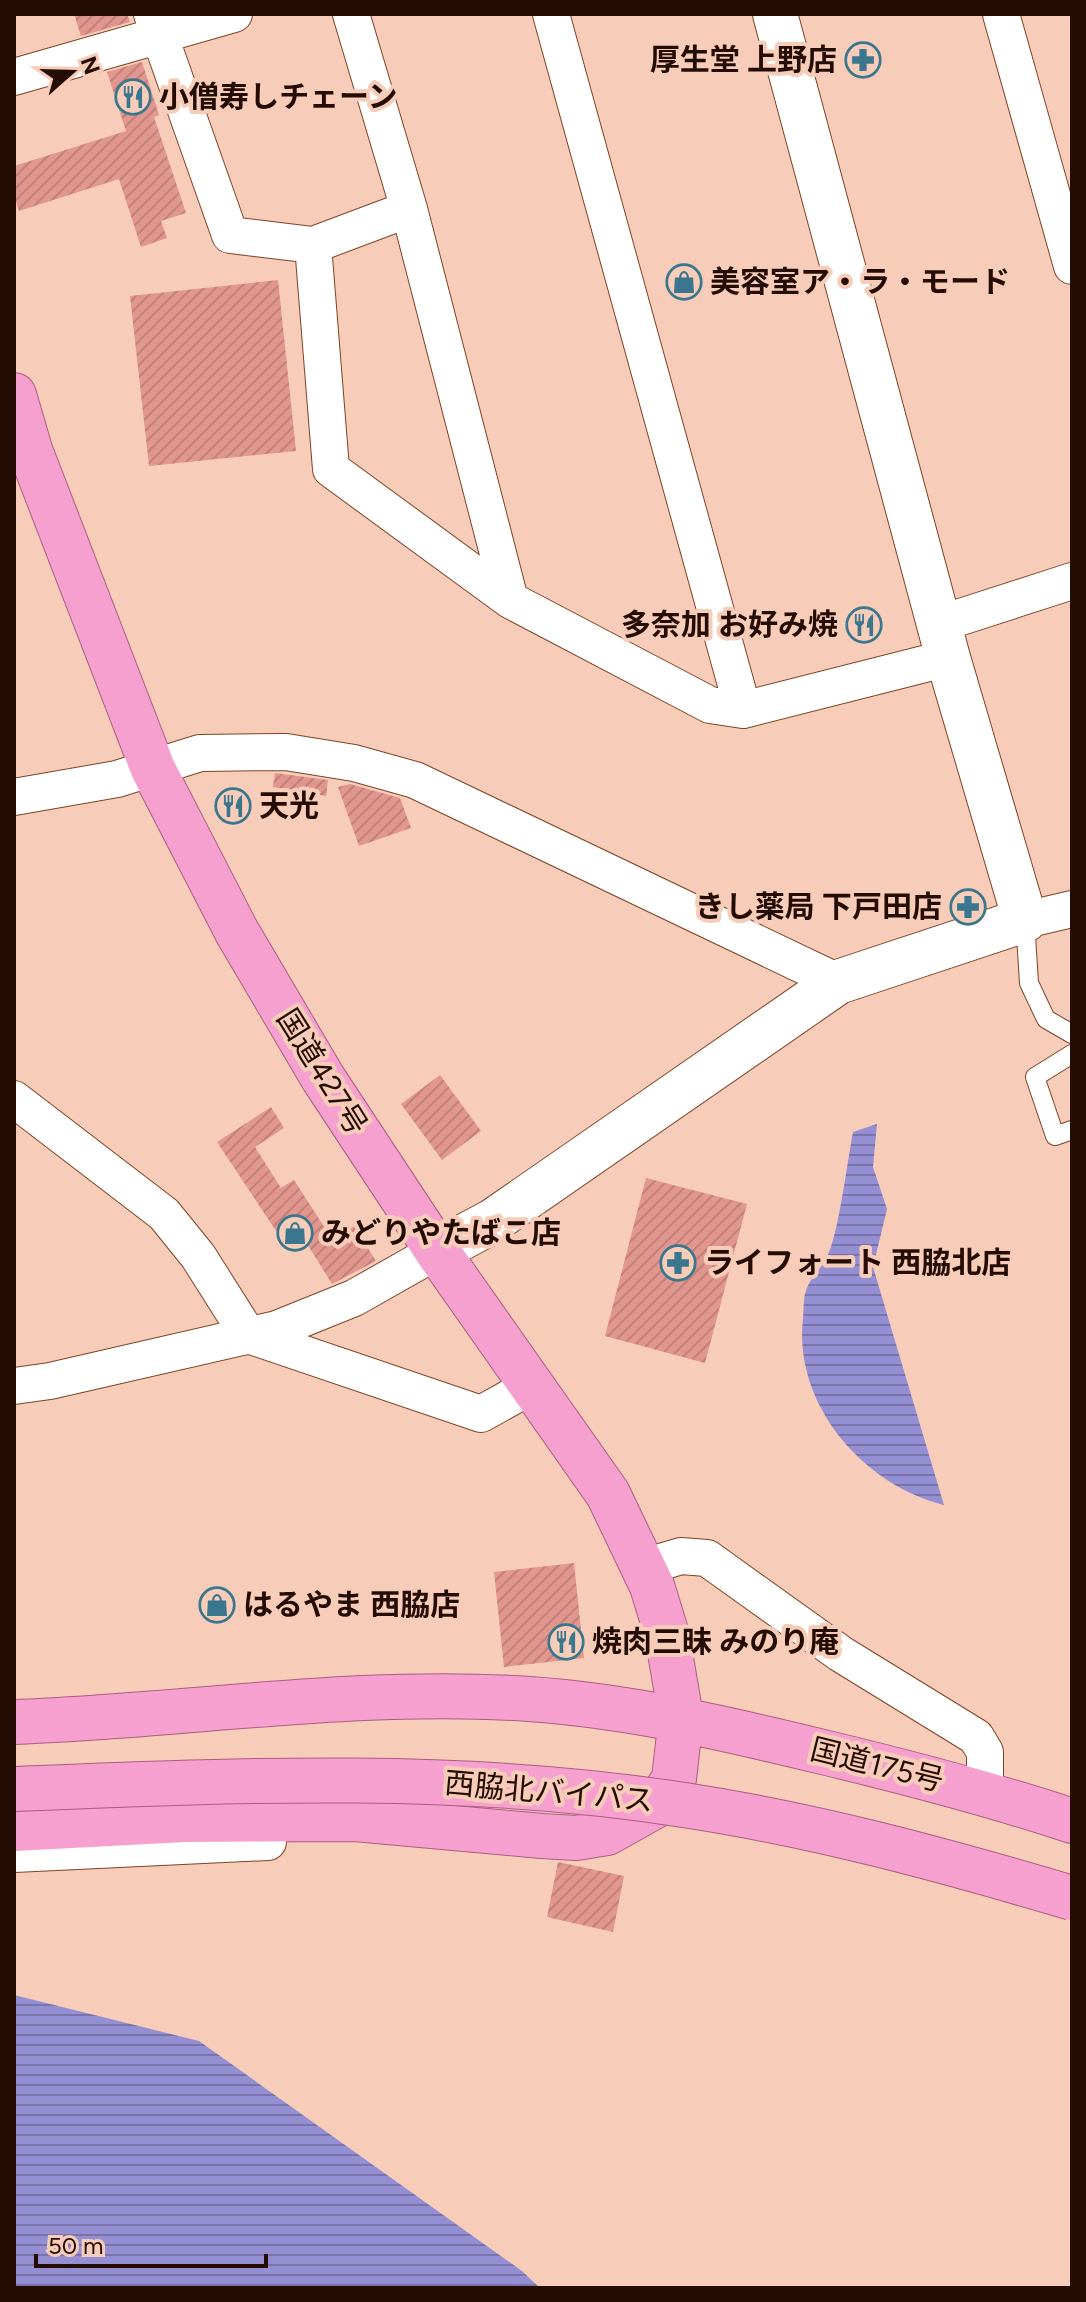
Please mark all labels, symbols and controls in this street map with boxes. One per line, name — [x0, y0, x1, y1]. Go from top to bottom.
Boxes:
north arrow — [32, 32, 112, 112]
place label: 厚生堂 上野店 — [650, 41, 837, 78]
pharmacy icon: 厚生堂 上野店 — [844, 41, 882, 79]
text: N — [75, 53, 106, 78]
restaurant icon: 小僧寿しチェーン — [114, 78, 152, 116]
place label: 小僧寿しチェーン — [159, 78, 398, 115]
shop icon: 美容室ア・ラ・モード — [665, 263, 703, 301]
place label: 美容室ア・ラ・モード — [710, 263, 1010, 300]
place label: 多奈加 お好み焼 — [621, 606, 838, 643]
restaurant icon: 多奈加 お好み焼 — [845, 606, 883, 644]
restaurant icon: 天光 — [214, 787, 252, 825]
place label: 天光 — [259, 787, 319, 824]
place label: きし薬局 下戸田店 — [695, 888, 942, 925]
pharmacy icon: きし薬局 下戸田店 — [949, 888, 987, 926]
street label: 国道427号 — [269, 1002, 376, 1142]
shop icon: みどりやたばこ店 — [276, 1214, 314, 1252]
place label: みどりやたばこ店 — [321, 1214, 561, 1251]
pharmacy icon: ライフォート 西脇北店 — [659, 1244, 697, 1282]
place label: ライフォート 西脇北店 — [704, 1244, 1011, 1281]
shop icon: はるやま 西脇店 — [198, 1586, 236, 1624]
place label: はるやま 西脇店 — [243, 1586, 460, 1623]
restaurant icon: 焼肉三昧 みのり庵 — [547, 1623, 585, 1661]
place label: 焼肉三昧 みのり庵 — [592, 1623, 839, 1660]
street label: 国道175号 — [807, 1730, 947, 1799]
street label: 西脇北バイパス — [443, 1764, 655, 1819]
scale bar — [36, 2218, 266, 2268]
text: 50 m — [48, 2231, 104, 2260]

